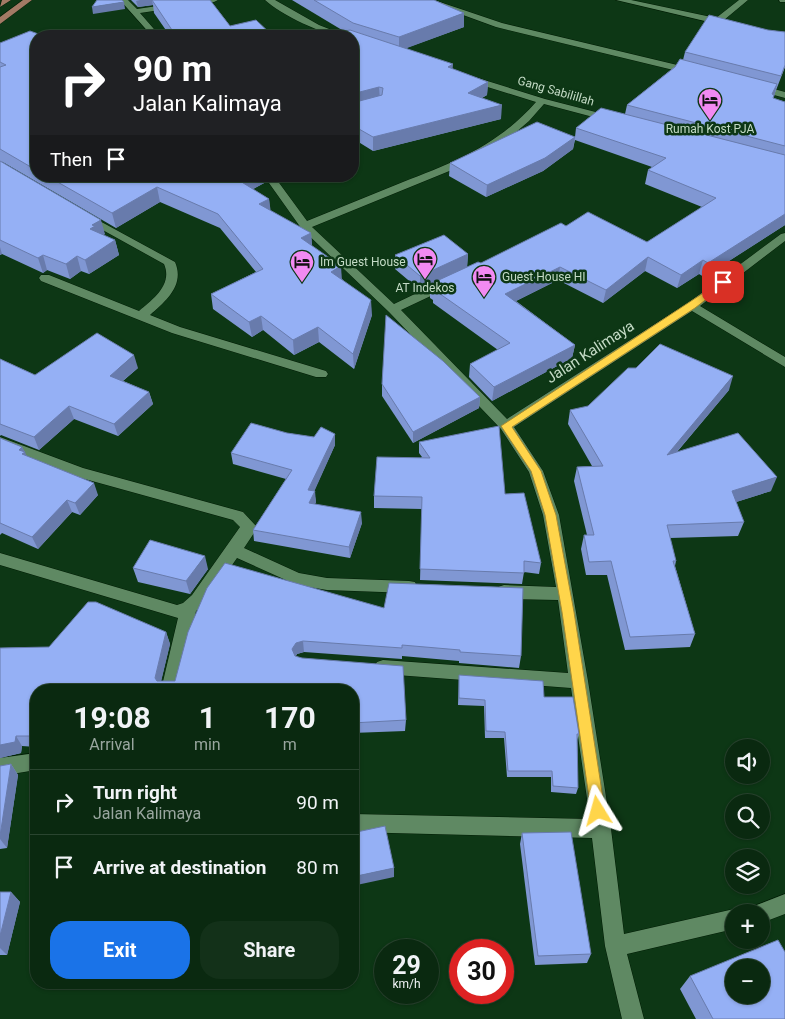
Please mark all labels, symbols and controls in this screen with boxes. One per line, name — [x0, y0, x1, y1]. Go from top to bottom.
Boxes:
text: 90 m — [133, 49, 212, 90]
icon: right — [50, 50, 115, 115]
street label: Gang Sabilillah — [516, 73, 596, 109]
hotel icon: Rumah Kost PJA — [697, 87, 723, 121]
text: Jalan Kalimaya — [133, 91, 282, 116]
place label: Rumah Kost PJA — [666, 122, 755, 136]
icon: arrive — [102, 145, 130, 173]
text: Then — [50, 148, 92, 171]
hotel icon: AT Indekos — [412, 246, 438, 280]
hotel icon: Im Guest House — [289, 249, 315, 283]
place label: Im Guest House — [320, 255, 406, 269]
pin — [702, 261, 744, 303]
hotel icon: Guest House HI — [471, 264, 497, 298]
icon: arrive — [709, 268, 737, 296]
place label: Guest House HI — [502, 270, 586, 284]
place label: AT Indekos — [395, 281, 455, 295]
street label: Jalan Kalimaya — [543, 317, 637, 387]
text: 19:08 — [73, 700, 151, 735]
text: 1 — [199, 700, 216, 735]
text: 170 — [264, 700, 316, 735]
text: Arrival — [89, 735, 135, 754]
text: min — [194, 735, 221, 754]
text: m — [283, 735, 297, 754]
map controls — [725, 739, 770, 1004]
button: sound — [725, 739, 770, 784]
text: Turn right — [93, 781, 177, 804]
position arrow — [571, 784, 623, 836]
icon: right — [50, 788, 78, 816]
text: 90 m — [296, 791, 339, 814]
button: search — [725, 794, 770, 839]
text: Jalan Kalimaya — [93, 804, 201, 823]
button: layers — [725, 849, 770, 894]
icon: arrive — [50, 853, 78, 881]
text: Arrive at destination — [93, 856, 266, 879]
text: 80 m — [296, 856, 339, 879]
button: + — [725, 904, 770, 949]
button: Exit — [50, 921, 190, 979]
button: Share — [200, 921, 339, 979]
speed limit sign: 30 — [449, 939, 514, 1004]
text: 29 — [392, 951, 421, 980]
button: − — [725, 959, 770, 1004]
text: km/h — [392, 977, 421, 991]

